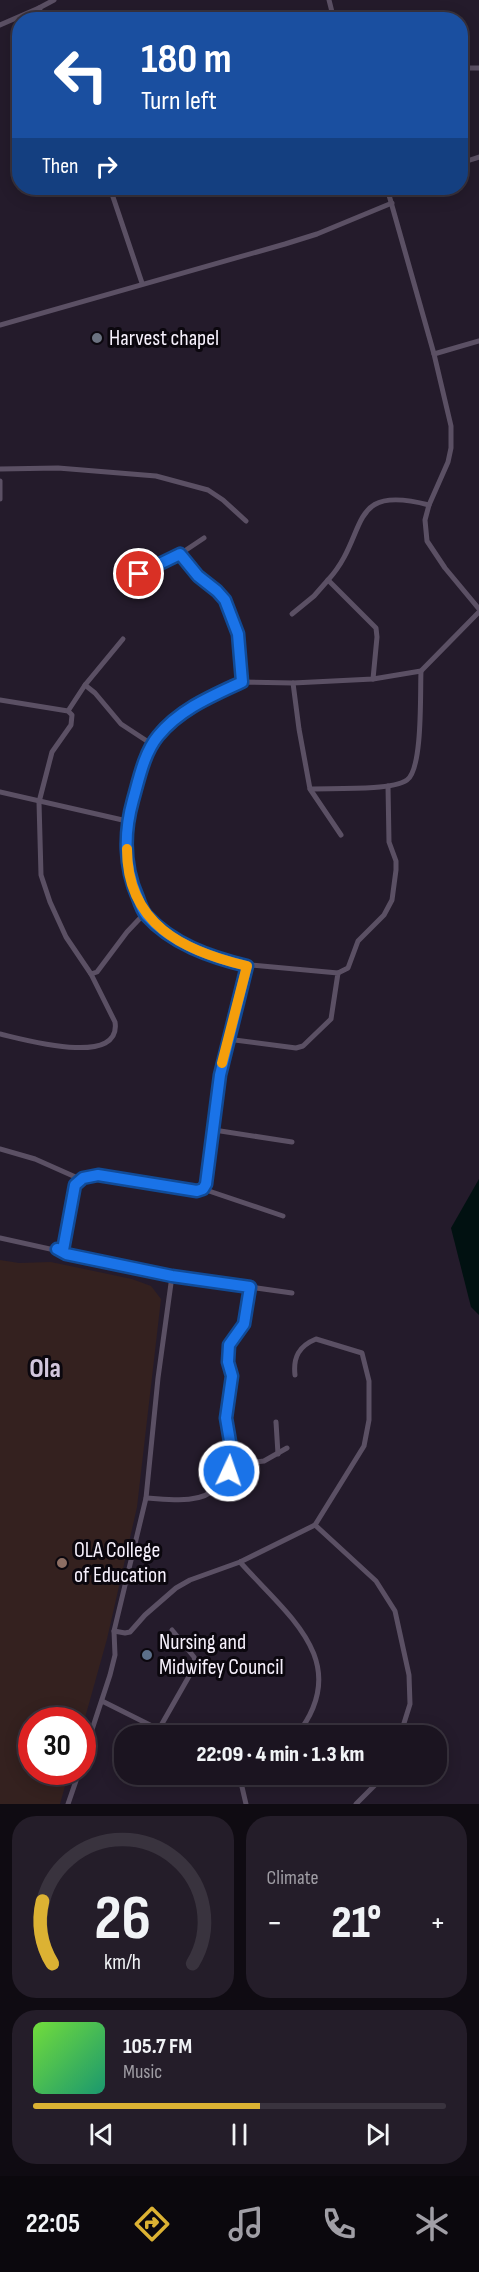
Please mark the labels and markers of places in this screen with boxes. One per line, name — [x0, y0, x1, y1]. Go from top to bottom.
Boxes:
place label: Harvest chapel — [109, 325, 219, 352]
marker: Harvest chapel — [90, 331, 104, 345]
pin — [113, 548, 164, 599]
place label: OLA College of Education — [74, 1537, 167, 1589]
marker: OLA College of Education — [55, 1556, 69, 1570]
place label: Nursing and Midwifey Council — [159, 1629, 284, 1681]
marker: Nursing and Midwifey Council — [140, 1648, 154, 1662]

